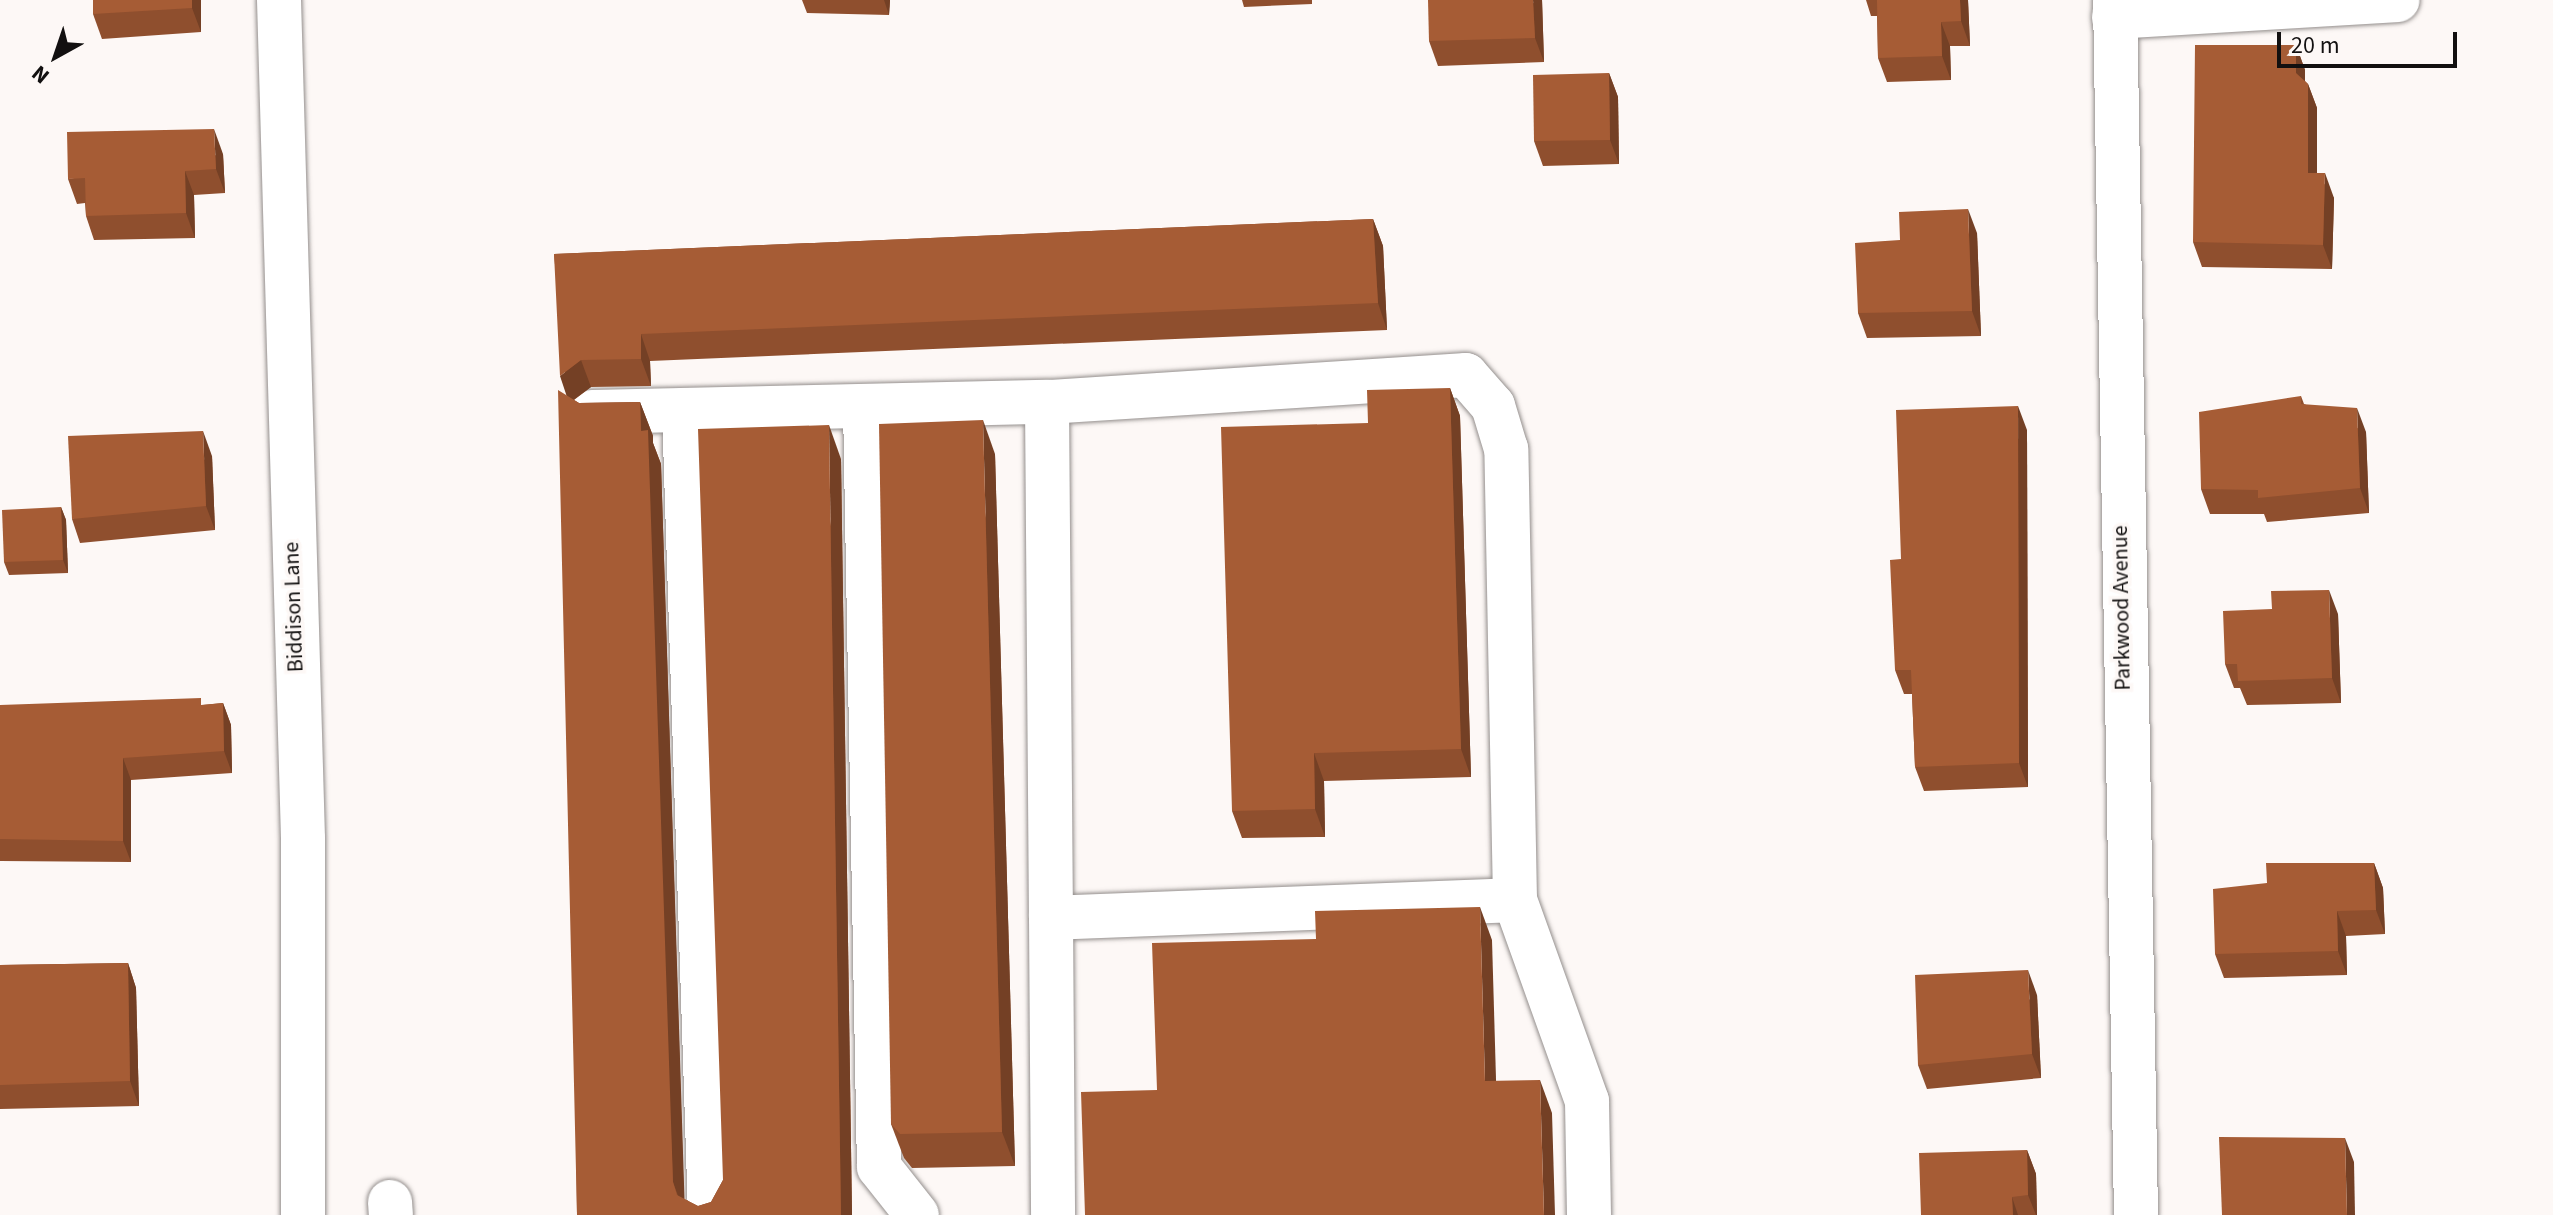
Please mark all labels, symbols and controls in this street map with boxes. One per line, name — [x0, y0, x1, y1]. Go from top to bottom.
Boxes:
north arrow — [16, 16, 96, 96]
scale bar — [2281, 16, 2461, 66]
text: 20 m — [2291, 28, 2340, 63]
text: N — [25, 57, 56, 91]
street label: Parkwood Avenue — [2107, 525, 2137, 691]
street label: Biddison Lane — [279, 541, 309, 673]

